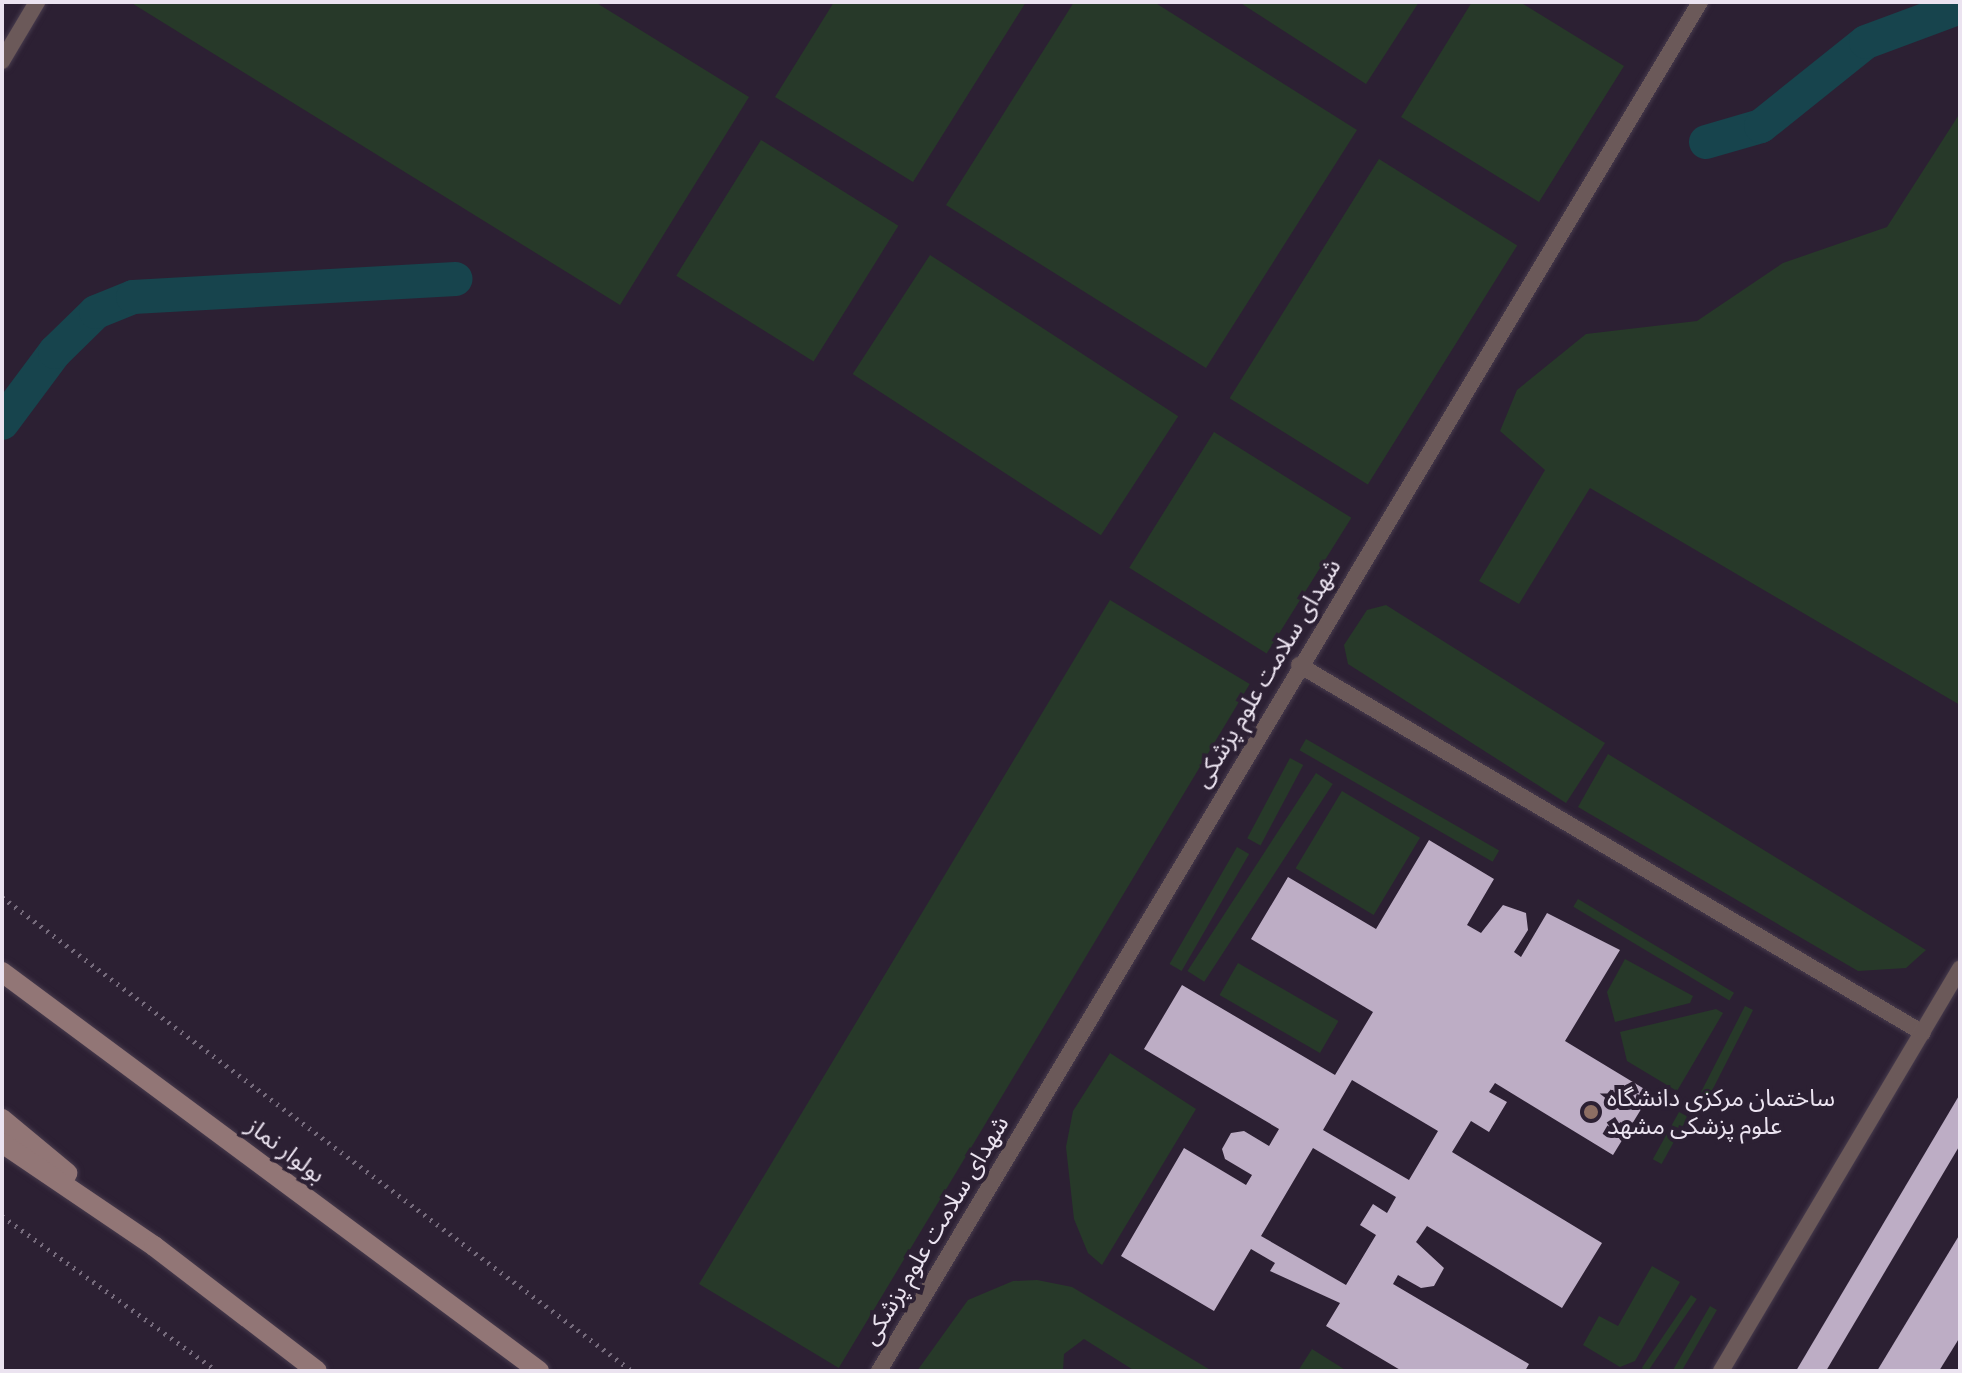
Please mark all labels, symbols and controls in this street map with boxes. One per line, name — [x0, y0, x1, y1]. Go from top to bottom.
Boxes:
street label: شهدای سلامت علوم پزشکی — [1187, 553, 1347, 793]
place label: ساختمان مرکزی دانشگاه علوم پزشکی مشهد — [1607, 1084, 1835, 1140]
marker: ساختمان مرکزی دانشگاه علوم پزشکی مشهد — [1582, 1103, 1600, 1121]
street label: شهدای سلامت علوم پزشکی — [855, 1110, 1015, 1350]
street label: بولوار نماز — [241, 1111, 331, 1189]

